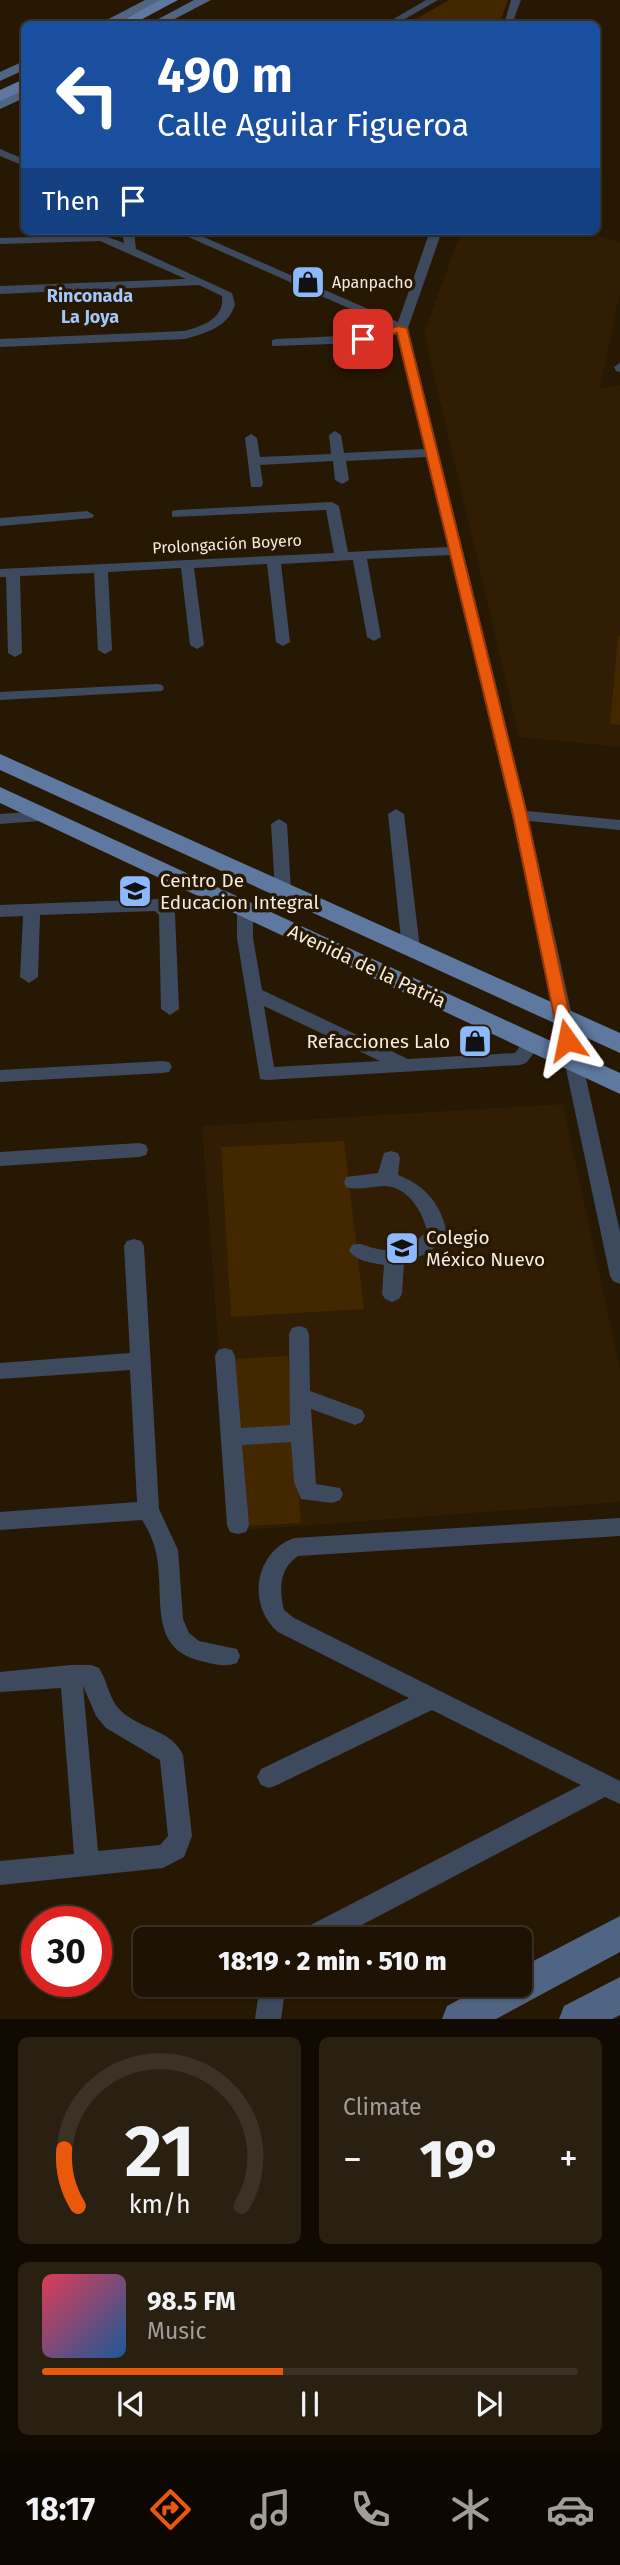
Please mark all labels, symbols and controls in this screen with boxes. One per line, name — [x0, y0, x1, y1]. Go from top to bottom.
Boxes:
text: 490 m — [157, 46, 293, 105]
icon: left — [42, 49, 133, 140]
text: Calle Aguilar Figueroa — [157, 106, 469, 144]
icon: arrive — [114, 182, 152, 220]
text: Then — [42, 186, 100, 217]
shop icon: Apanpacho — [289, 263, 327, 301]
place label: Apanpacho — [332, 273, 413, 292]
district label: Rinconada La Joya — [47, 285, 133, 328]
pin — [333, 309, 393, 369]
icon: arrive — [344, 320, 382, 358]
street label: Prolongación Boyero — [152, 531, 302, 557]
place label: Centro De Educacion Integral — [160, 869, 320, 914]
school or university icon: Centro De Educacion Integral — [116, 872, 154, 910]
street label: Avenida de la Patria — [284, 919, 450, 1013]
position arrow — [530, 1003, 604, 1077]
shop icon: Refacciones Lalo — [456, 1022, 494, 1060]
place label: Refacciones Lalo — [307, 1030, 450, 1053]
place label: Colegio México Nuevo — [426, 1226, 545, 1271]
school or university icon: Colegio México Nuevo — [383, 1229, 421, 1267]
speed limit sign: 30 — [21, 1906, 112, 1997]
text: 18:19 · 2 min · 510 m — [218, 1946, 447, 1977]
text: Climate — [343, 2093, 422, 2121]
text: 21 — [125, 2109, 194, 2196]
text: 19° — [420, 2128, 501, 2191]
text: − — [343, 2136, 362, 2182]
text: + — [559, 2136, 578, 2182]
text: km/h — [129, 2190, 190, 2220]
text: 98.5 FM — [147, 2286, 236, 2317]
text: Music — [147, 2317, 207, 2345]
icon: previous — [112, 2385, 150, 2423]
icon: pause — [291, 2385, 329, 2423]
icon: next — [470, 2385, 508, 2423]
icon: directions — [146, 2485, 195, 2534]
icon: music — [246, 2485, 295, 2534]
icon: phone — [346, 2485, 395, 2534]
icon: climate — [446, 2485, 495, 2534]
icon: car — [546, 2485, 595, 2534]
text: 18:17 — [25, 2490, 95, 2528]

